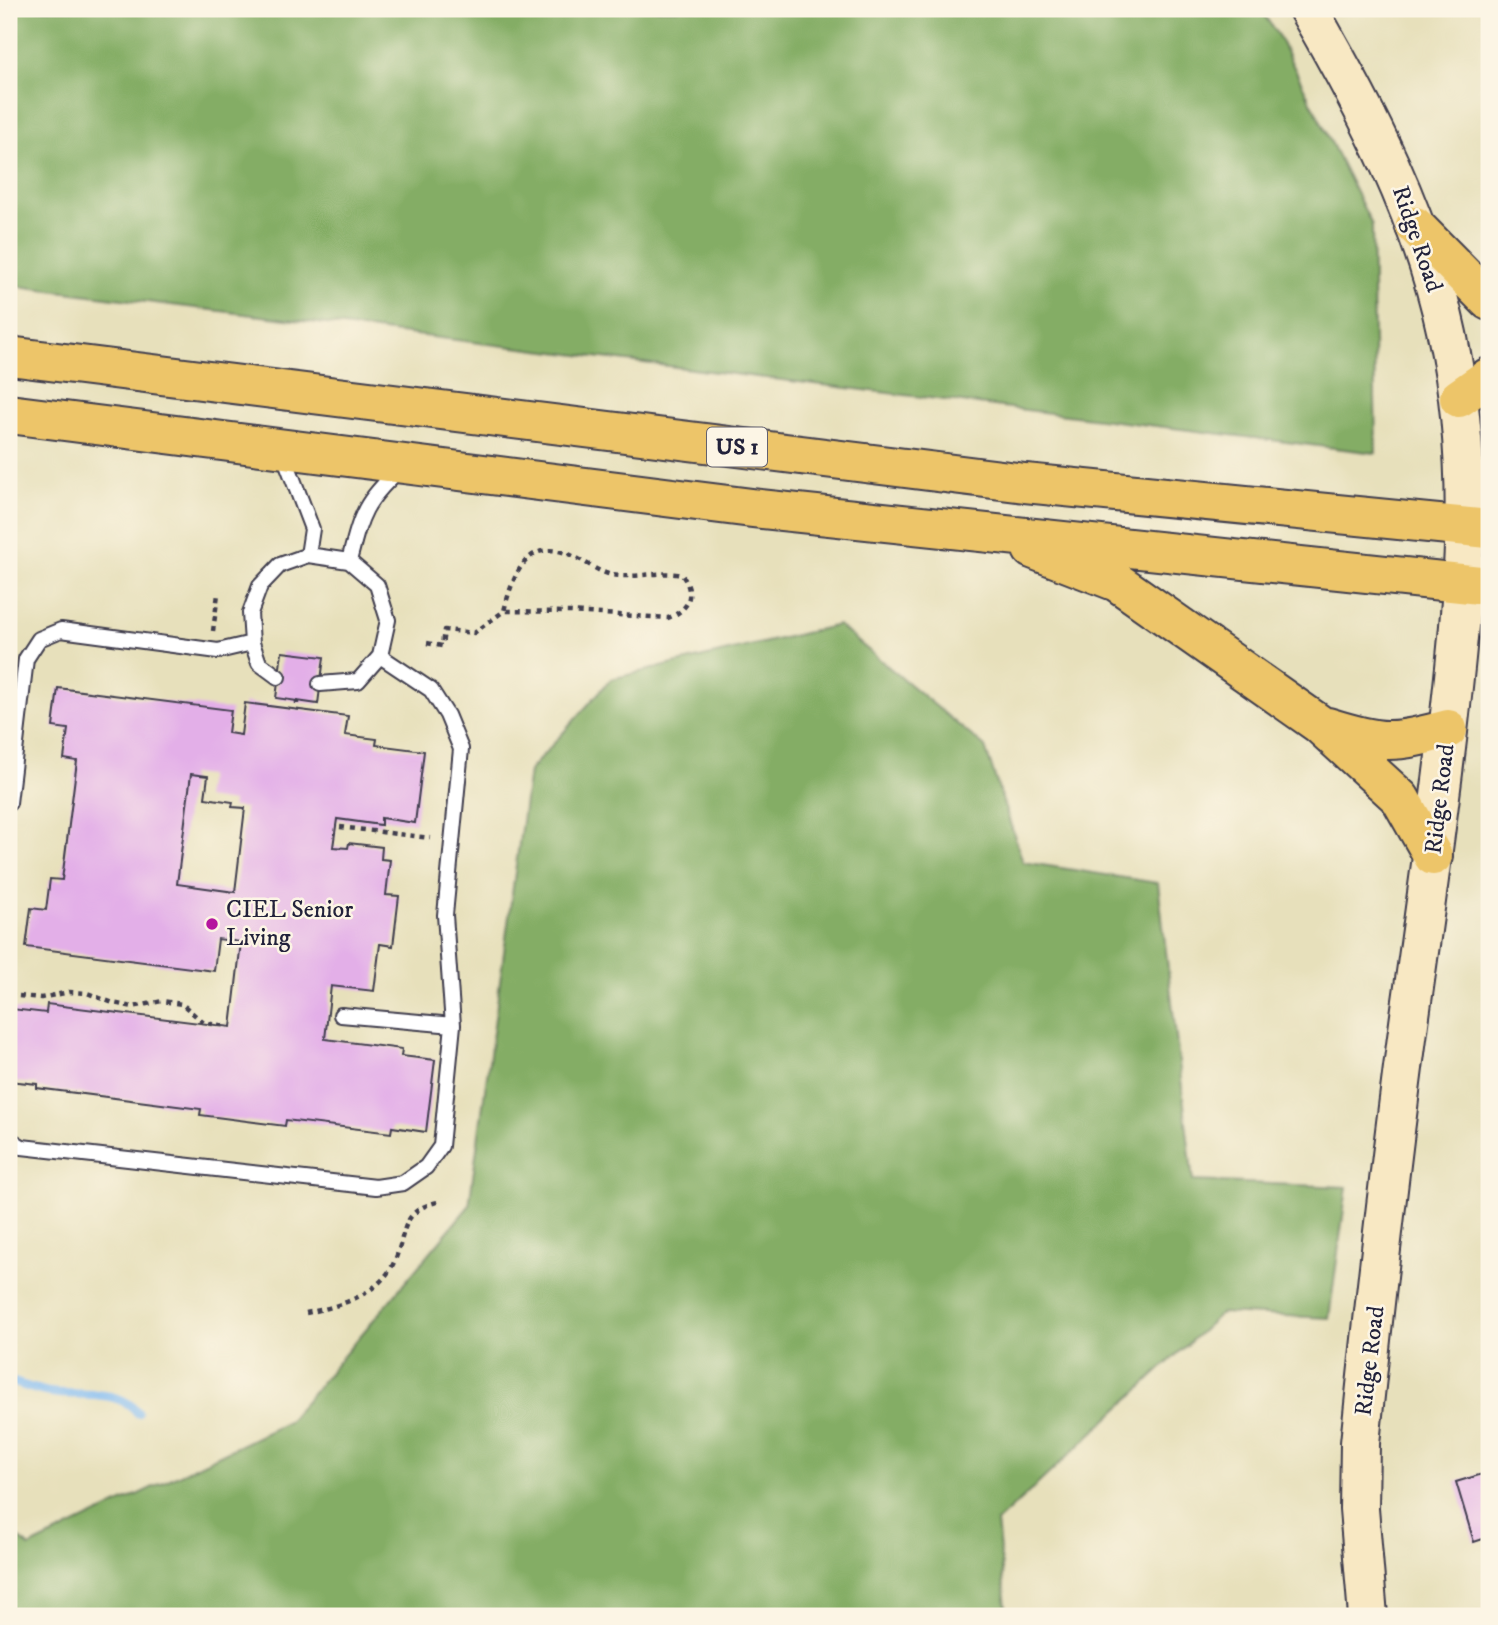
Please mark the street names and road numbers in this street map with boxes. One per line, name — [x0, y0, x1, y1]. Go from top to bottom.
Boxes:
street label: Ridge Road — [1385, 182, 1449, 296]
road number: US 1 — [707, 428, 767, 466]
street label: Ridge Road — [1418, 742, 1462, 856]
street label: Ridge Road — [1348, 1304, 1392, 1418]

